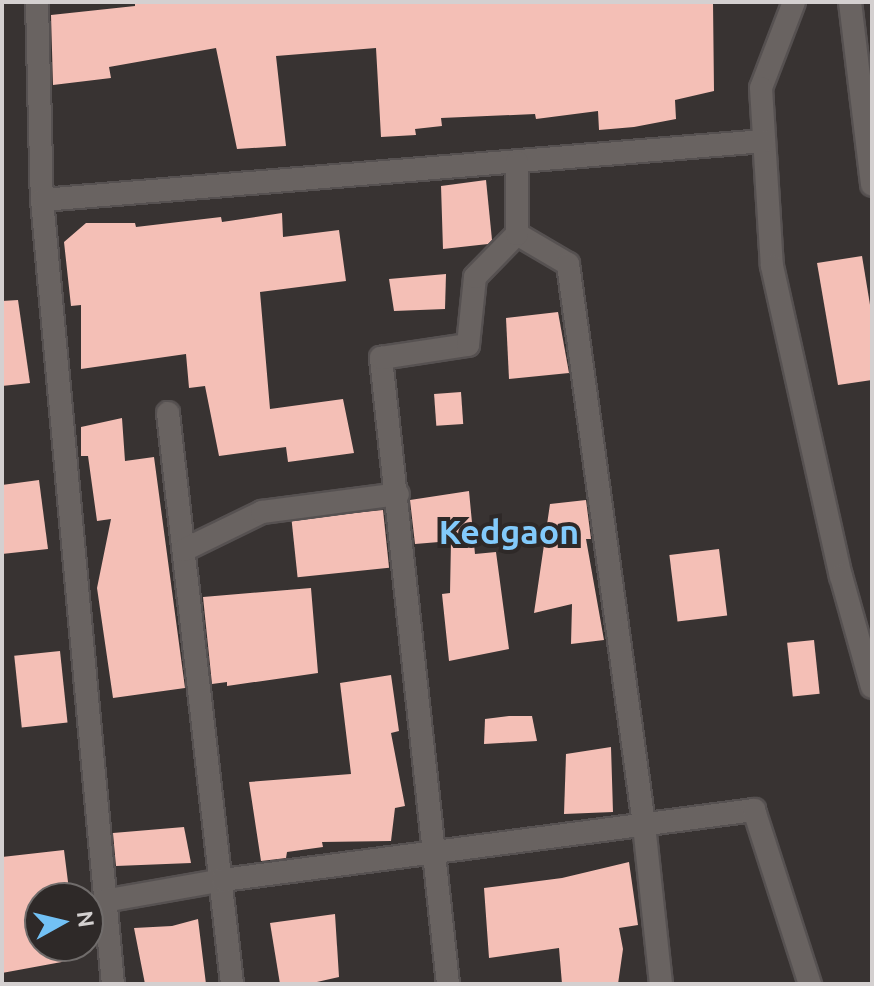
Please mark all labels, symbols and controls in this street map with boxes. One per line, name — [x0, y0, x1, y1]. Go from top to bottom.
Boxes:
district label: Kedgaon — [439, 512, 579, 552]
north arrow — [24, 882, 104, 962]
text: N — [73, 909, 100, 929]

